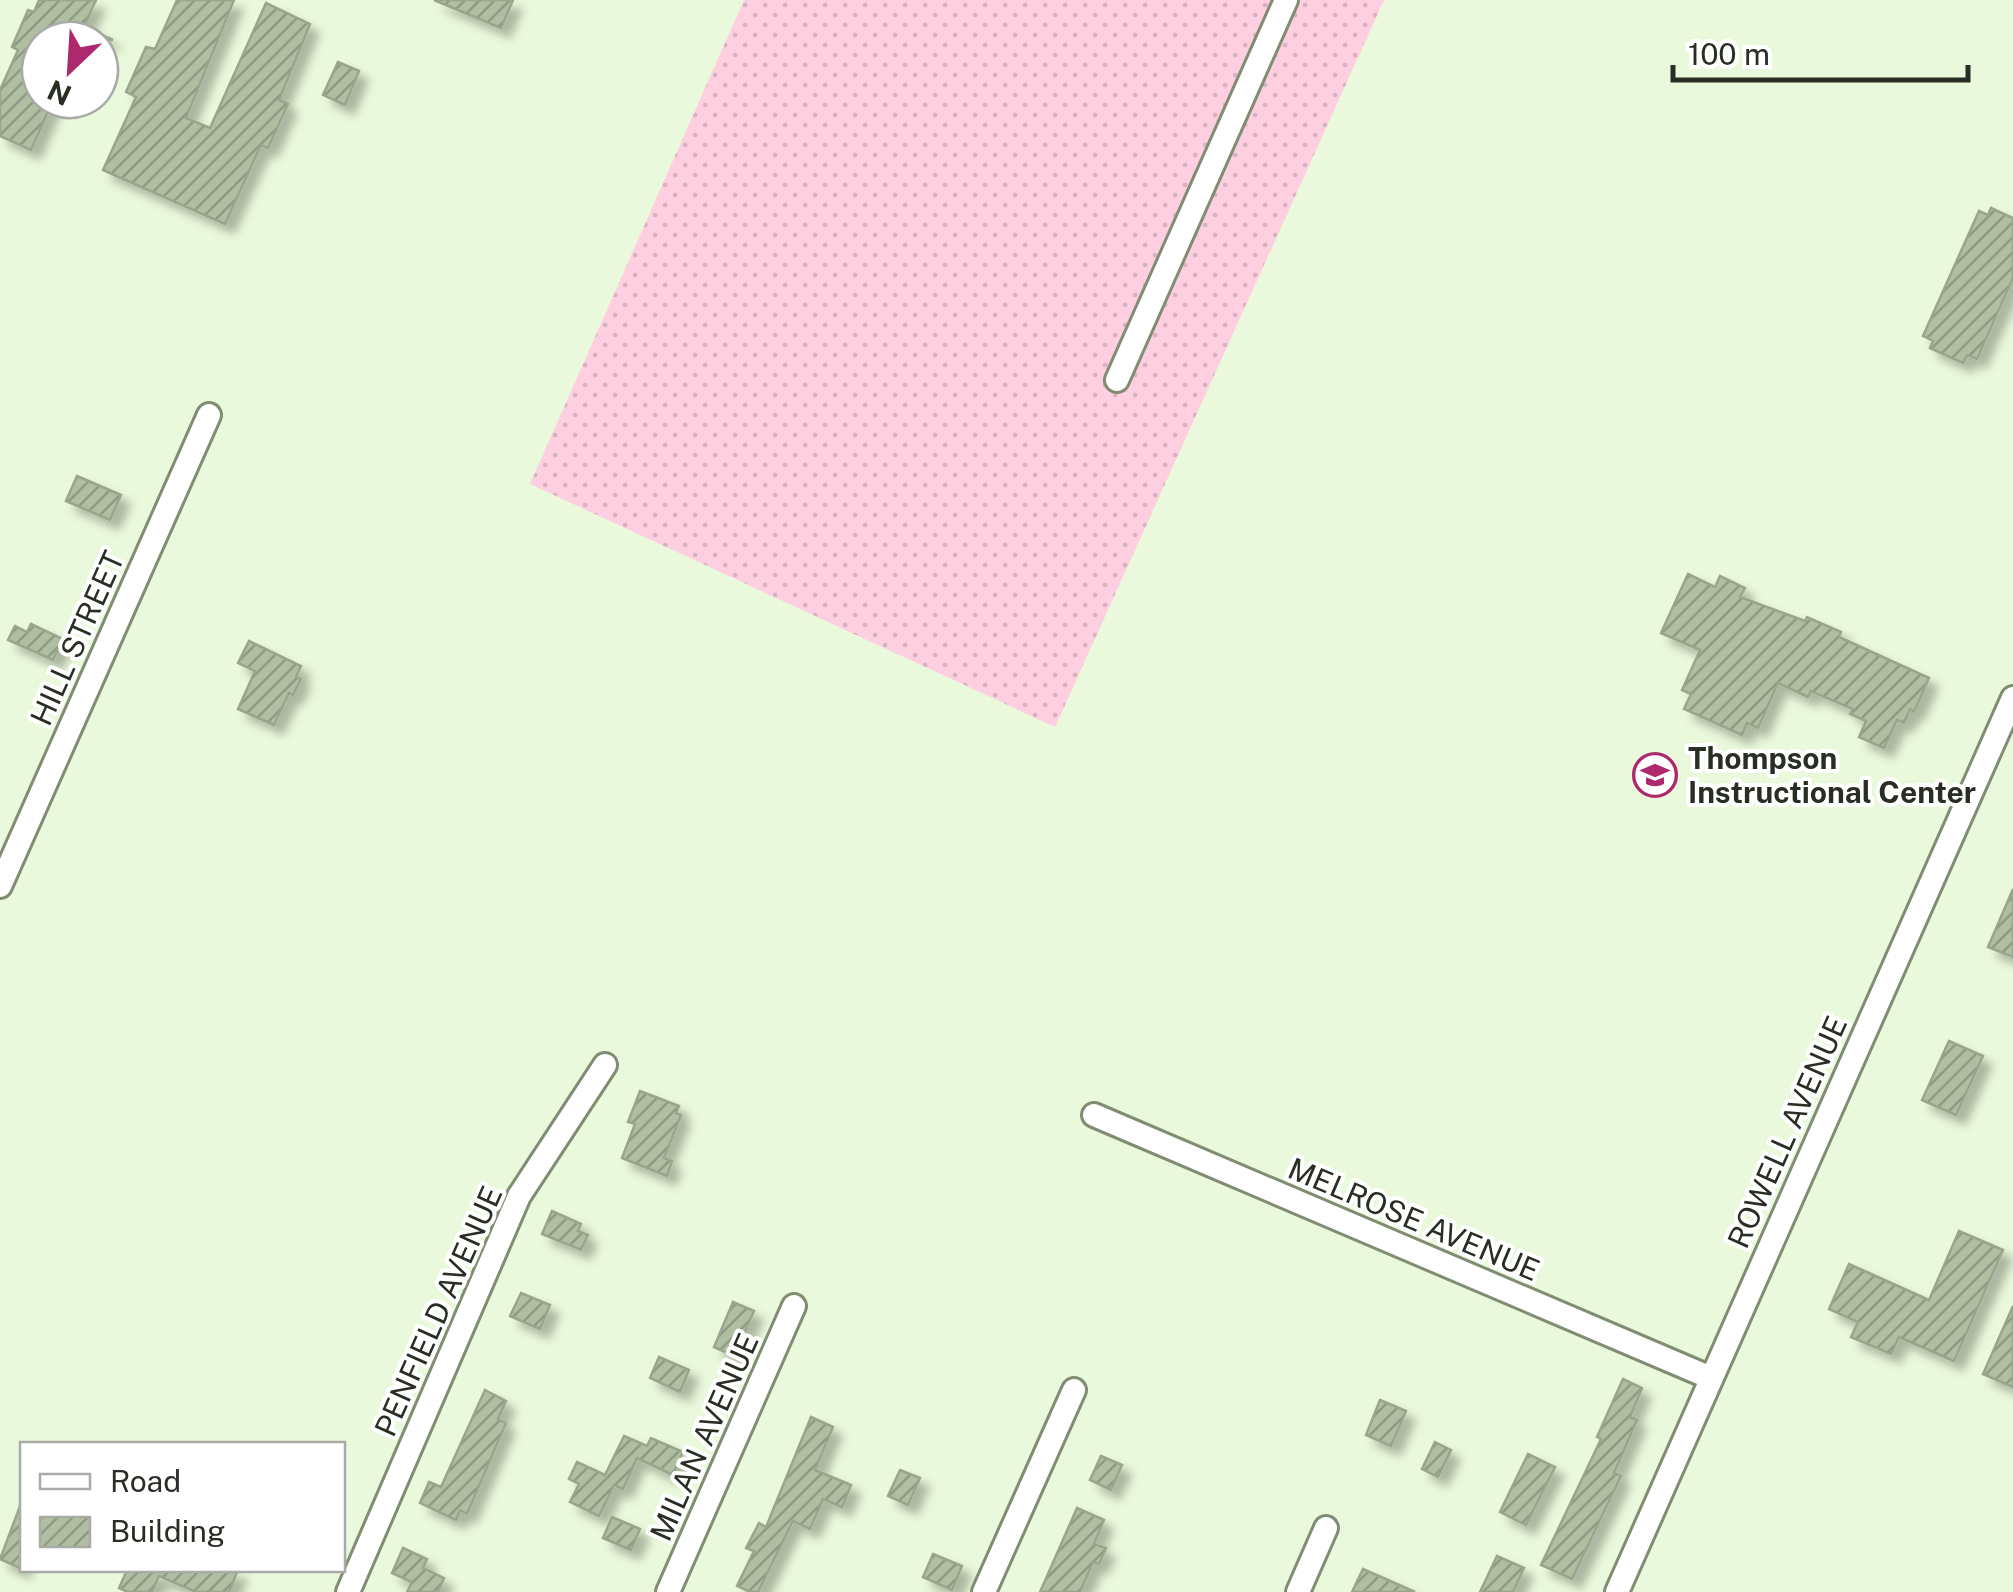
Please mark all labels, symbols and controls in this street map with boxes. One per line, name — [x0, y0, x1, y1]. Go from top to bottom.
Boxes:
north arrow — [20, 20, 120, 120]
scale bar — [1673, 20, 1968, 82]
text: 100 m — [1688, 36, 1770, 72]
text: N — [42, 74, 76, 113]
street label: HILL STREET — [23, 545, 132, 731]
place label: Thompson Instructional Center — [1688, 740, 1976, 810]
school or university icon: Thompson Instructional Center — [1632, 752, 1678, 798]
street label: ROWELL AVENUE — [1720, 1011, 1854, 1253]
street label: MELROSE AVENUE — [1283, 1150, 1545, 1288]
street label: PENFIELD AVENUE — [367, 1180, 509, 1442]
street label: MILAN AVENUE — [642, 1328, 766, 1546]
legend — [20, 1442, 345, 1572]
text: Road — [110, 1463, 181, 1499]
text: Building — [110, 1513, 225, 1549]

